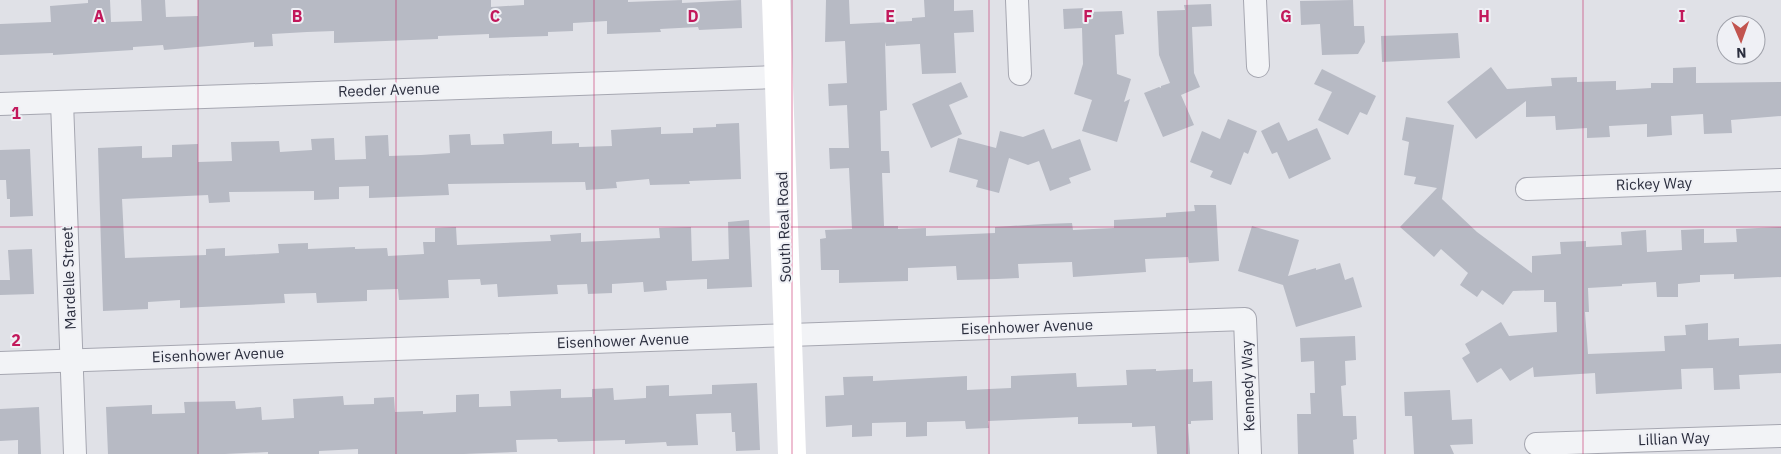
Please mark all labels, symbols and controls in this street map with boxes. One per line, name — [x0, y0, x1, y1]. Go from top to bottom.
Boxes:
text: A — [94, 6, 105, 26]
text: B — [292, 6, 303, 26]
text: C — [490, 6, 500, 26]
text: D — [687, 6, 699, 26]
text: E — [885, 6, 895, 26]
text: F — [1083, 6, 1093, 26]
text: G — [1280, 6, 1292, 26]
text: H — [1478, 6, 1490, 26]
text: I — [1679, 6, 1686, 26]
north arrow — [1716, 15, 1766, 65]
text: N — [1736, 44, 1747, 62]
street label: Reeder Avenue — [338, 78, 440, 101]
text: 1 — [11, 103, 21, 123]
street label: South Real Road — [772, 171, 795, 283]
street label: Rickey Way — [1615, 173, 1693, 194]
street label: Mardelle Street — [57, 226, 80, 330]
street label: Eisenhower Avenue — [961, 315, 1093, 338]
street label: Eisenhower Avenue — [557, 329, 689, 352]
text: 2 — [11, 330, 21, 350]
street label: Kennedy Way — [1236, 340, 1259, 432]
street label: Eisenhower Avenue — [152, 343, 284, 366]
street label: Lillian Way — [1638, 428, 1711, 449]

